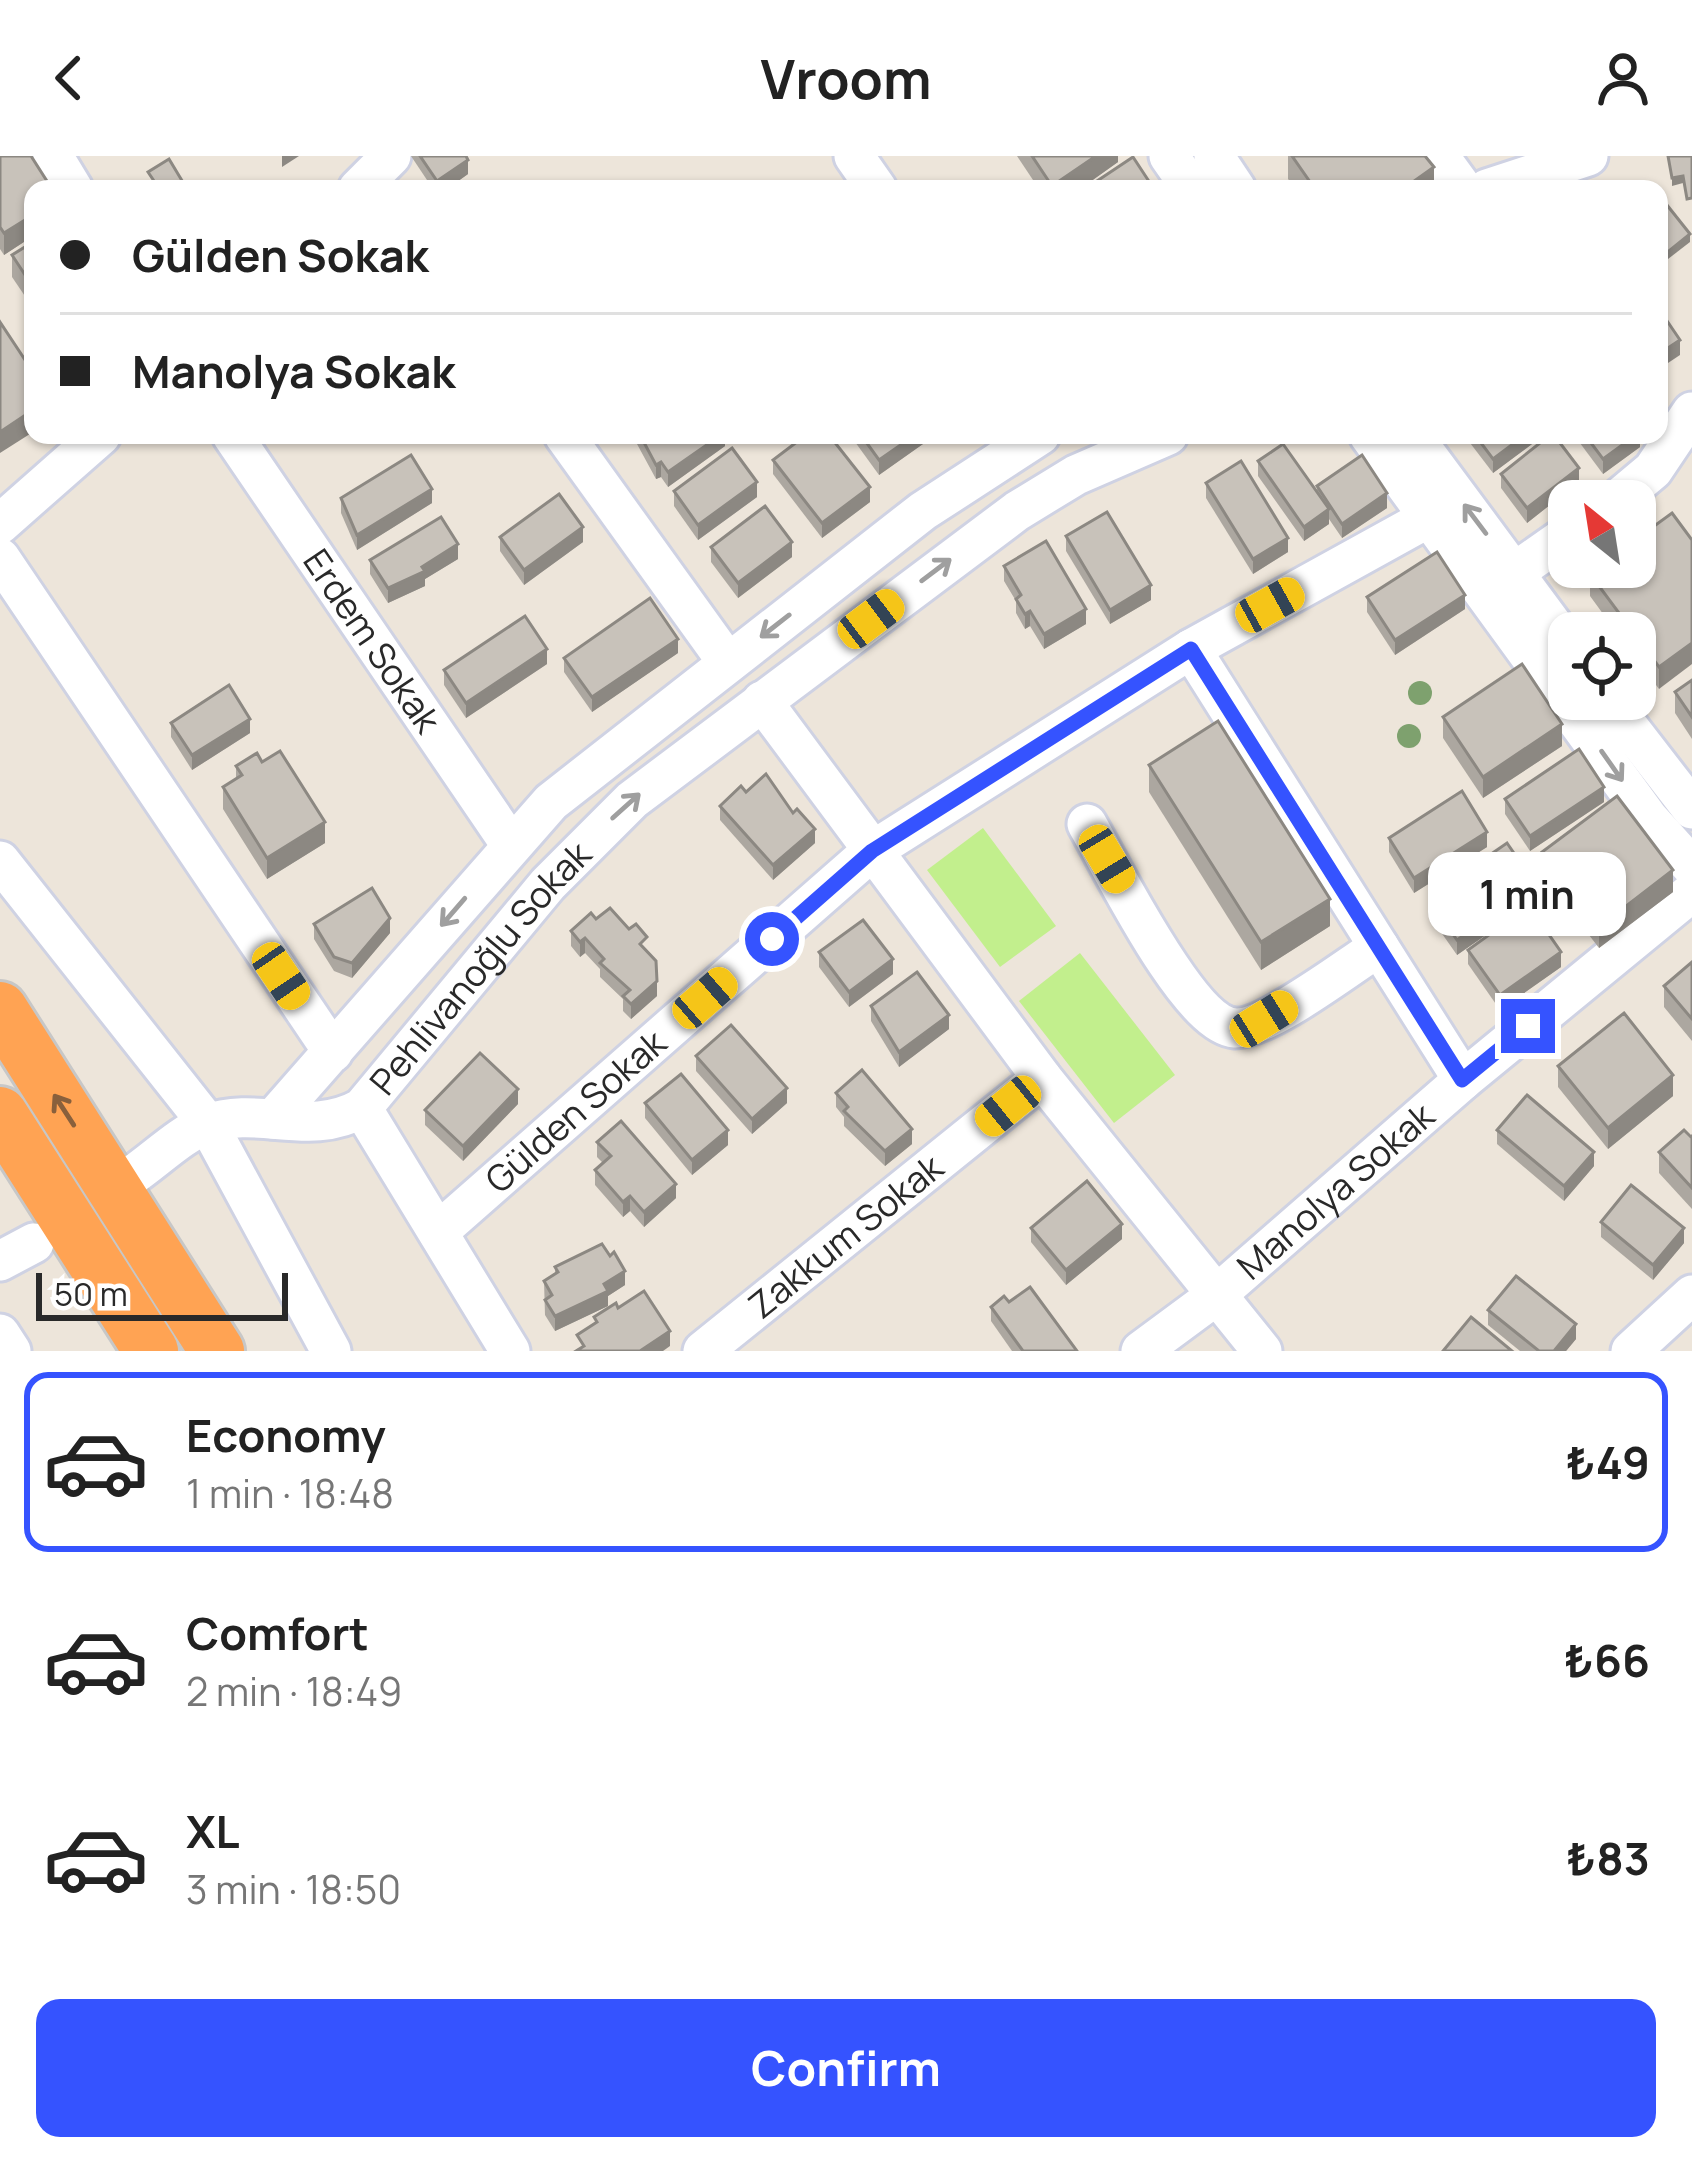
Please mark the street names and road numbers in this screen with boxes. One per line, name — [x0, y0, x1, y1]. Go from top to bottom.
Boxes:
street label: Erdem Sokak — [293, 539, 453, 743]
street label: Pehlivanoğlu Sokak — [358, 829, 602, 1105]
street label: Gülden Sokak — [475, 1018, 677, 1203]
street label: Manolya Sokak — [1226, 1091, 1445, 1290]
street label: Zakkum Sokak — [738, 1142, 953, 1329]

